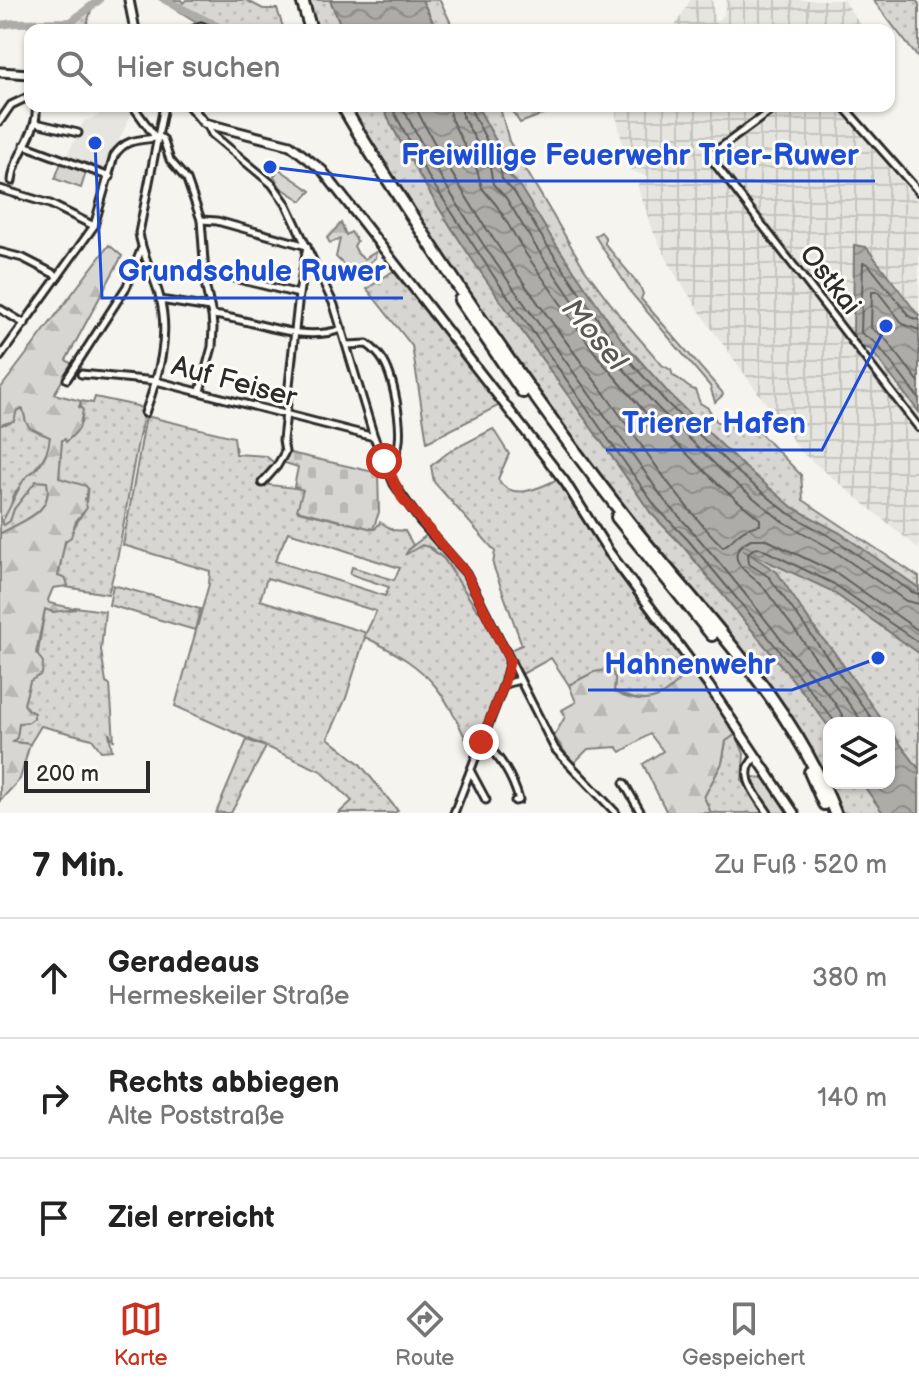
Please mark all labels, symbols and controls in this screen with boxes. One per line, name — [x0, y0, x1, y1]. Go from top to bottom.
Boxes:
search box — [24, 24, 895, 112]
icon: search — [52, 46, 96, 90]
text: Hier suchen — [116, 50, 281, 86]
callout: Freiwillige Feuerwehr Trier-Ruwer — [385, 127, 875, 181]
text: Freiwillige Feuerwehr Trier-Ruwer — [401, 138, 860, 174]
street label: Ostkai — [793, 239, 867, 321]
callout: Grundschule Ruwer — [102, 244, 403, 298]
text: Grundschule Ruwer — [118, 254, 387, 290]
water label: Mosel — [554, 292, 635, 379]
street label: Auf Feiser — [168, 349, 301, 415]
callout: Trierer Hafen — [606, 396, 822, 450]
text: Trierer Hafen — [622, 406, 806, 442]
route start — [366, 443, 402, 479]
callout: Hahnenwehr — [588, 636, 792, 690]
text: Hahnenwehr — [604, 647, 777, 683]
map controls — [823, 717, 895, 789]
button: layers — [823, 717, 895, 789]
route end — [463, 724, 499, 760]
scale bar — [24, 757, 150, 793]
text: 200 m — [36, 761, 99, 788]
text: 7 Min. — [32, 845, 124, 886]
text: Zu Fuß · 520 m — [715, 850, 887, 881]
text: Geradeaus — [108, 945, 259, 981]
icon: ahead — [32, 956, 76, 1000]
text: 380 m — [812, 963, 887, 994]
text: Hermeskeiler Straße — [108, 981, 350, 1012]
text: Rechts abbiegen — [108, 1065, 340, 1101]
icon: right — [32, 1076, 76, 1120]
text: 140 m — [817, 1083, 887, 1114]
text: Alte Poststraße — [108, 1101, 284, 1132]
icon: arrive — [32, 1196, 76, 1240]
text: Ziel erreicht — [108, 1200, 275, 1236]
tab: Karte — [114, 1297, 168, 1372]
tab: Route — [395, 1297, 454, 1372]
tab: Gespeichert — [682, 1297, 805, 1372]

